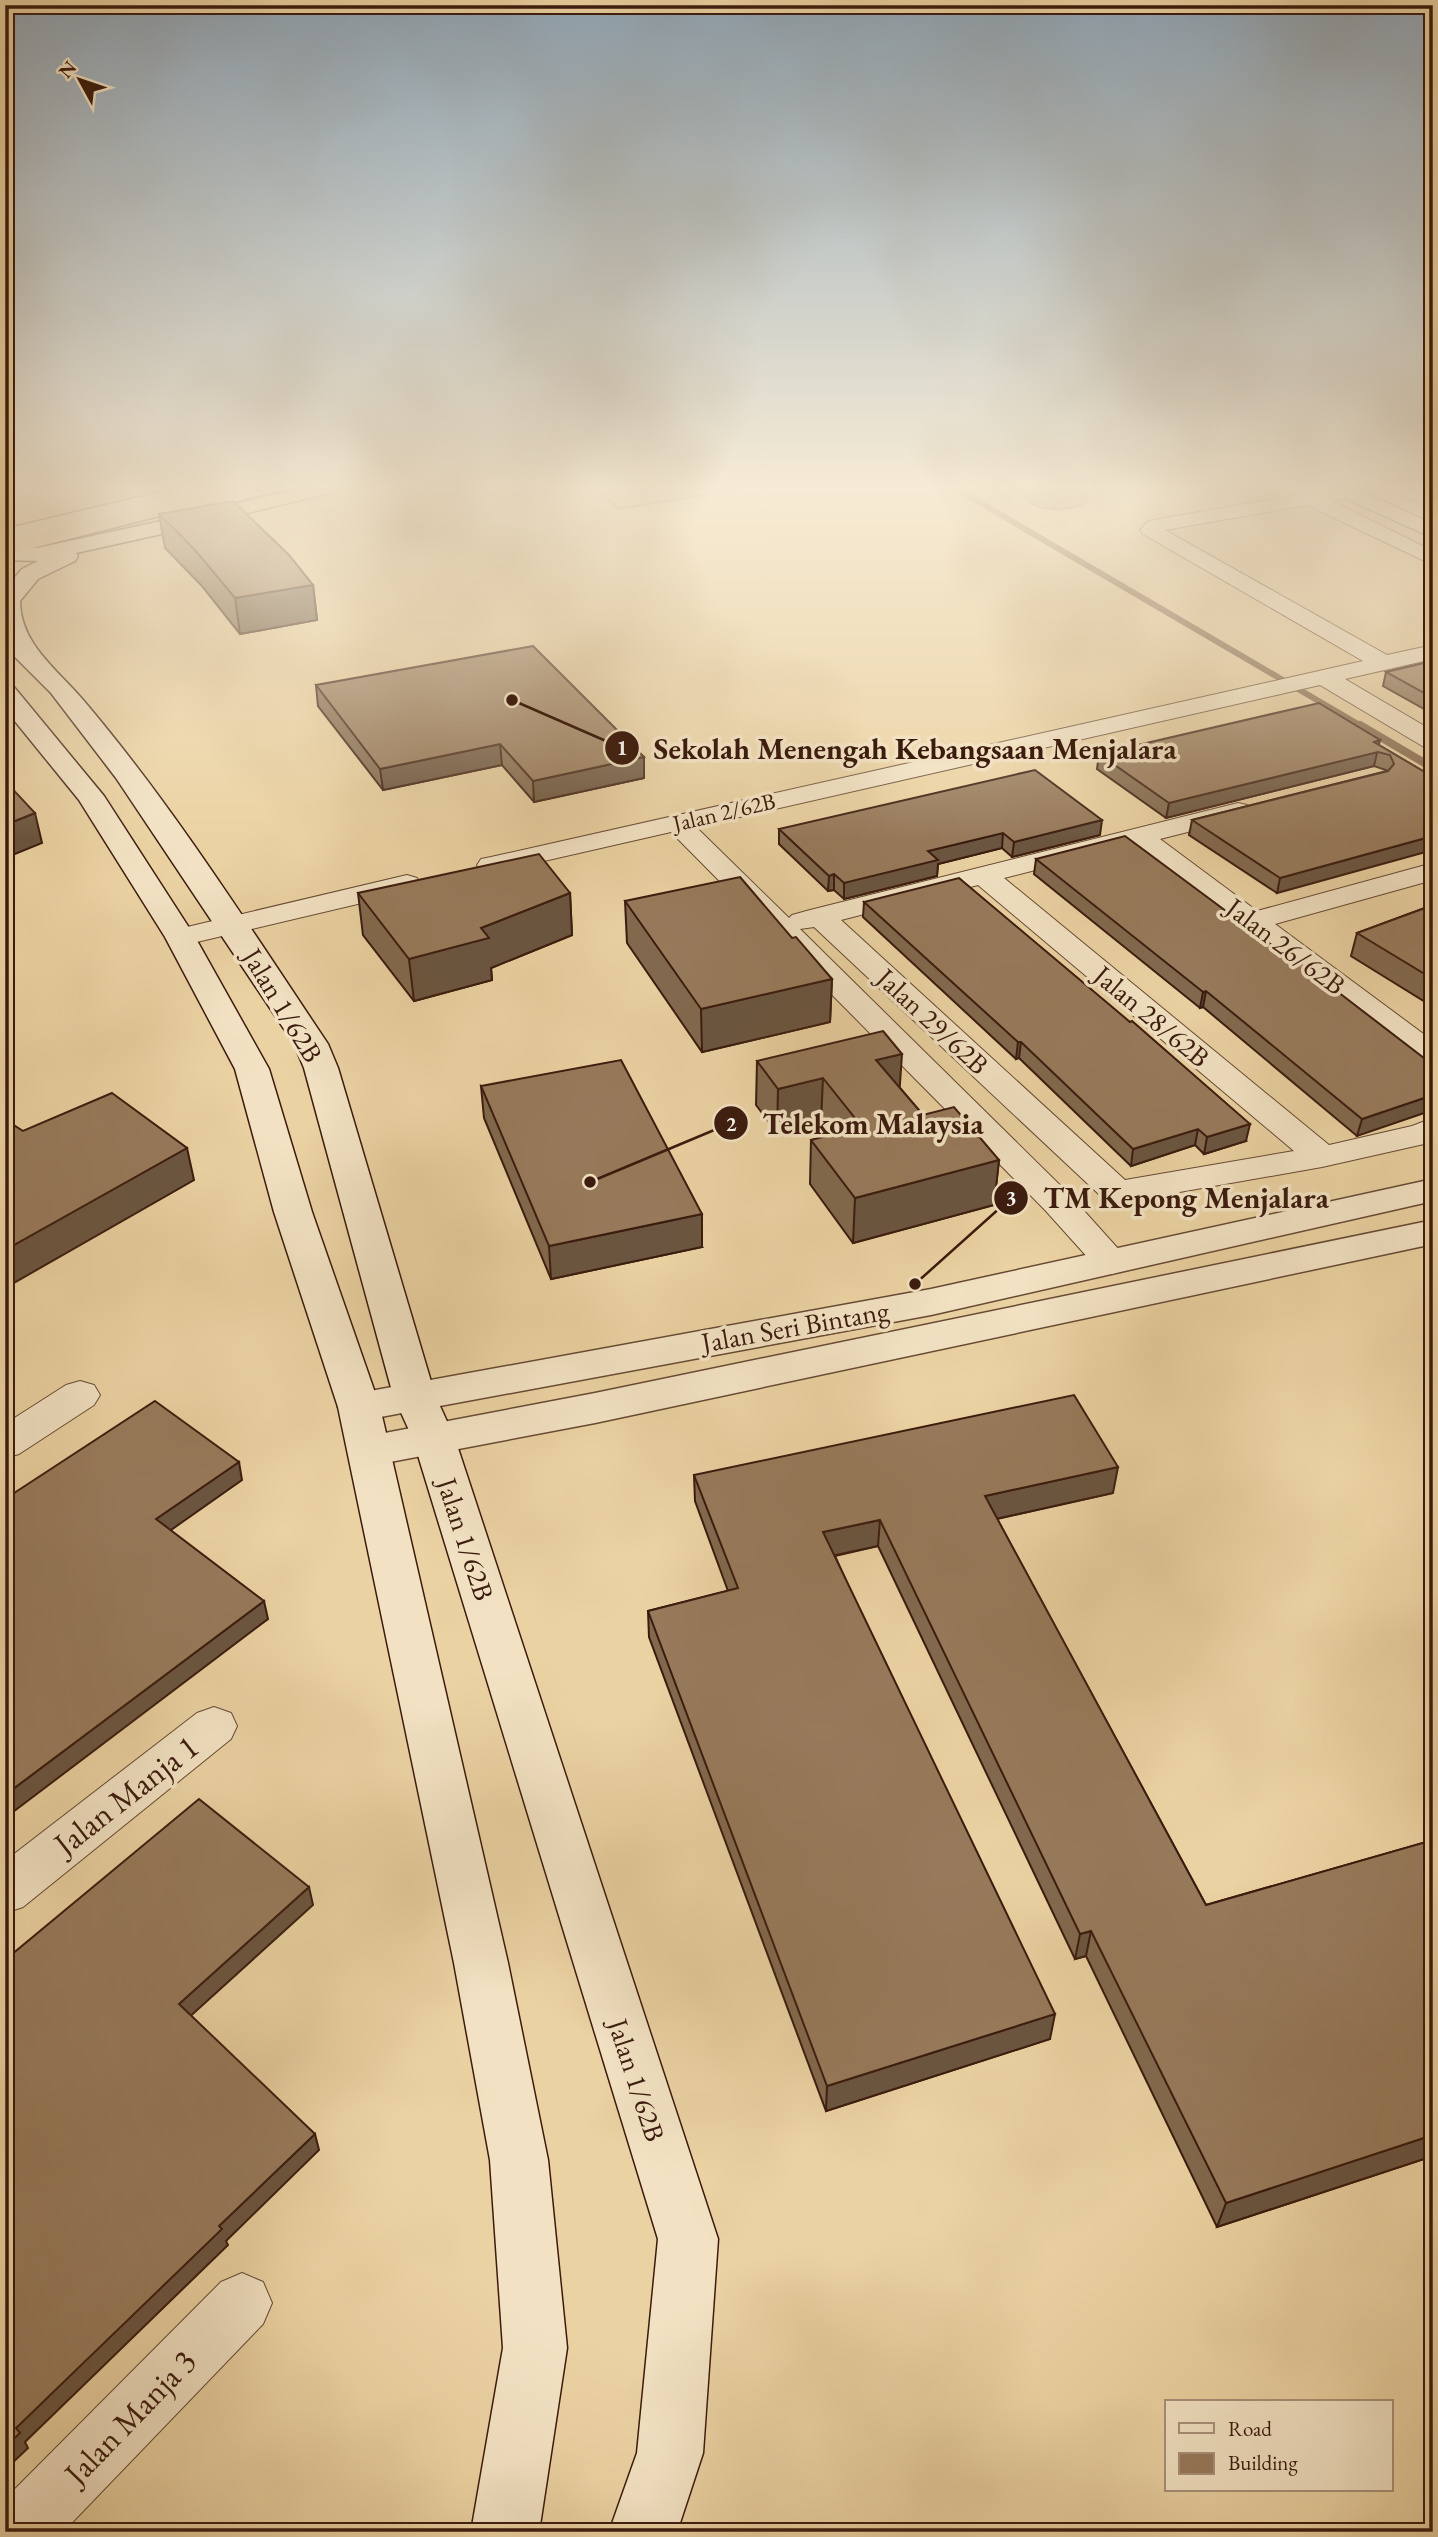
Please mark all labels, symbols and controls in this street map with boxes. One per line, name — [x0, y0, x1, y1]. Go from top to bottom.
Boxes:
north arrow — [46, 46, 116, 116]
text: N — [53, 55, 82, 83]
callout: Sekolah Menengah Kebangsaan Menjalara — [604, 723, 1190, 774]
text: Sekolah Menengah Kebangsaan Menjalara — [653, 729, 1177, 768]
text: 1 — [616, 734, 628, 761]
street label: Jalan 2/62B — [668, 786, 778, 839]
street label: Jalan 26/62B — [1218, 888, 1353, 1003]
street label: Jalan 1/62B — [234, 940, 331, 1069]
street label: Jalan 28/62B — [1085, 956, 1217, 1075]
street label: Jalan 29/62B — [868, 959, 997, 1082]
callout: Telekom Malaysia — [713, 1098, 998, 1149]
text: Telekom Malaysia — [762, 1104, 984, 1143]
text: 2 — [725, 1110, 737, 1137]
callout: TM Kepong Menjalara — [994, 1172, 1343, 1223]
text: TM Kepong Menjalara — [1043, 1178, 1330, 1217]
text: 3 — [1005, 1184, 1017, 1211]
street label: Jalan Seri Bintang — [696, 1292, 892, 1361]
street label: Jalan 1/62B — [429, 1471, 503, 1605]
street label: Jalan Manja 1 — [43, 1725, 207, 1867]
street label: Jalan 1/62B — [600, 2012, 674, 2146]
street label: Jalan Manja 3 — [53, 2340, 205, 2496]
legend — [1165, 2400, 1392, 2492]
text: Road — [1228, 2415, 1272, 2442]
text: Building — [1228, 2449, 1298, 2476]

